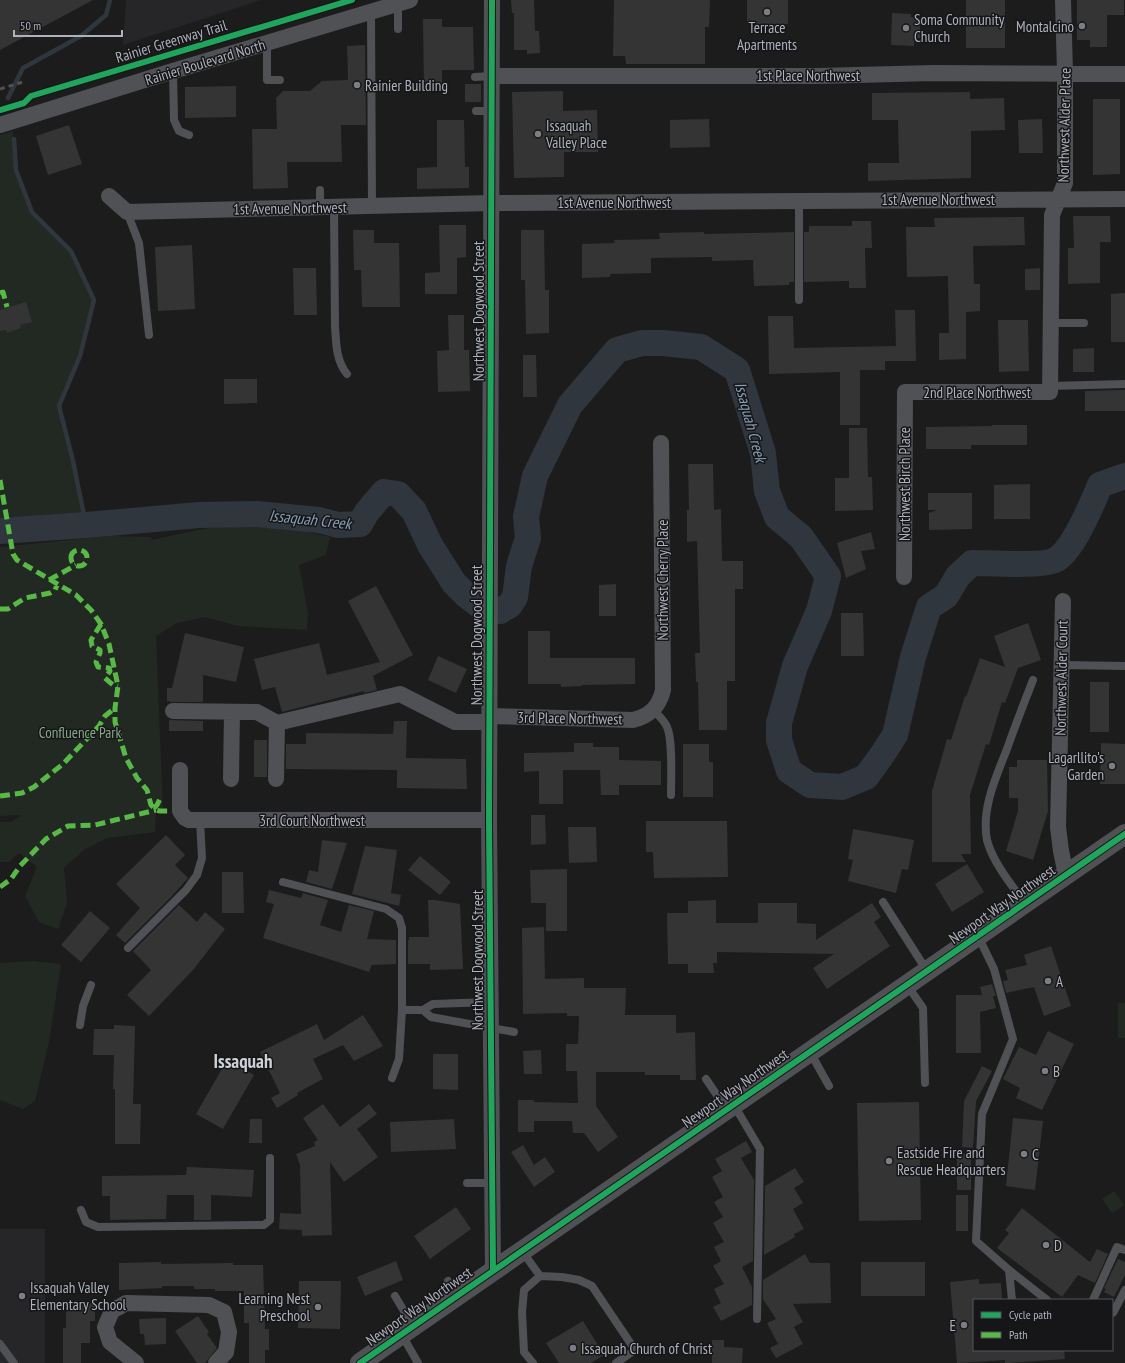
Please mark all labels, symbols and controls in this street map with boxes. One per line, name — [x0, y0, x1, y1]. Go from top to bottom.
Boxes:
marker: Terrace Apartments — [762, 7, 772, 17]
place label: Soma Community Church — [914, 10, 1005, 46]
scale bar — [14, 12, 122, 38]
street label: Rainier Greenway Trail — [113, 15, 229, 67]
place label: Montalcino — [1016, 17, 1074, 36]
text: 50 m — [20, 18, 41, 33]
place label: Terrace Apartments — [737, 18, 797, 54]
marker: Montalcino — [1077, 21, 1087, 31]
marker: Soma Community Church — [901, 23, 911, 33]
street label: Rainier Boulevard North — [143, 35, 267, 89]
street label: 1st Place Northwest — [756, 66, 860, 85]
street label: Northwest Alder Place — [1054, 67, 1074, 183]
place label: Rainier Building — [365, 76, 448, 95]
marker: Rainier Building — [352, 80, 362, 90]
place label: Issaquah Valley Place — [545, 116, 607, 152]
marker: Issaquah Valley Place — [533, 129, 543, 139]
street label: 1st Avenue Northwest — [881, 190, 995, 209]
street label: 1st Avenue Northwest — [557, 193, 671, 212]
street label: 1st Avenue Northwest — [233, 198, 347, 218]
street label: Northwest Dogwood Street — [469, 241, 488, 381]
water label: Issaquah Creek — [731, 380, 772, 466]
street label: 2nd Place Northwest — [923, 383, 1031, 402]
street label: Northwest Birch Place — [895, 427, 914, 541]
water label: Issaquah Creek — [268, 505, 354, 533]
street label: Northwest Cherry Place — [653, 520, 672, 640]
street label: Northwest Dogwood Street — [467, 565, 486, 705]
street label: Northwest Alder Court — [1050, 620, 1072, 736]
street label: 3rd Place Northwest — [517, 708, 623, 728]
park label: Confluence Park — [39, 723, 121, 742]
place label: Lagarllito's Garden — [1048, 748, 1104, 784]
marker: Lagarllito's Garden — [1107, 761, 1117, 771]
street label: 3rd Court Northwest — [259, 811, 365, 830]
street label: Newport Way Northwest — [945, 860, 1059, 948]
street label: Northwest Dogwood Street — [468, 890, 487, 1030]
place label: A — [1056, 972, 1064, 991]
marker: A — [1043, 976, 1053, 986]
street label: Newport Way Northwest — [678, 1044, 792, 1132]
district label: Issaquah — [214, 1049, 272, 1073]
place label: B — [1053, 1062, 1060, 1081]
marker: B — [1040, 1066, 1050, 1076]
place label: Eastside Fire and Rescue Headquarters — [897, 1143, 1006, 1179]
place label: C — [1032, 1145, 1039, 1164]
marker: C — [1019, 1149, 1029, 1159]
marker: Eastside Fire and Rescue Headquarters — [884, 1156, 894, 1166]
place label: D — [1054, 1236, 1062, 1255]
marker: D — [1041, 1240, 1051, 1250]
street label: Newport Way Northwest — [362, 1262, 476, 1350]
place label: Issaquah Valley Elementary School — [30, 1278, 127, 1314]
place label: Learning Nest Preschool — [239, 1289, 310, 1325]
marker: Issaquah Valley Elementary School — [17, 1291, 27, 1301]
legend — [973, 1299, 1113, 1351]
marker: Learning Nest Preschool — [313, 1302, 323, 1312]
text: Cycle path — [1009, 1307, 1052, 1322]
place label: E — [950, 1316, 956, 1335]
marker: E — [959, 1320, 969, 1330]
text: Path — [1009, 1327, 1027, 1342]
place label: Issaquah Church of Christ — [581, 1339, 712, 1358]
marker: Issaquah Church of Christ — [568, 1343, 578, 1353]

